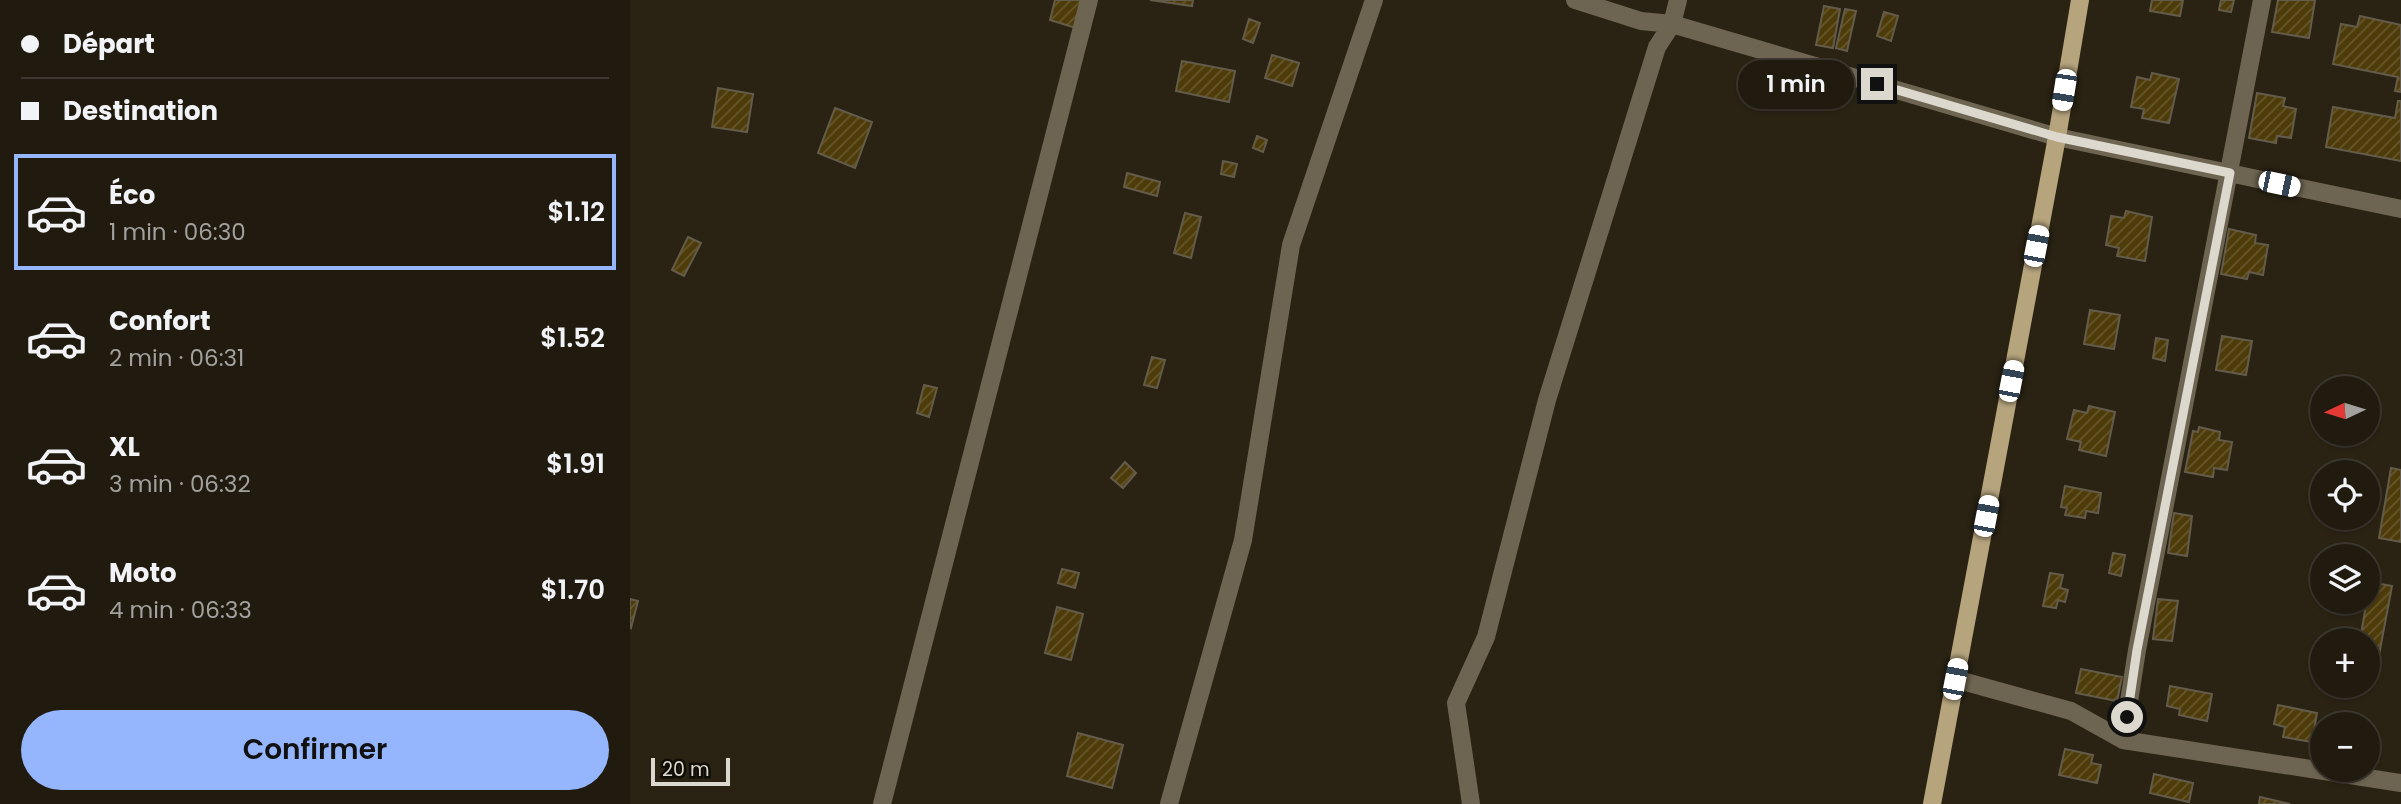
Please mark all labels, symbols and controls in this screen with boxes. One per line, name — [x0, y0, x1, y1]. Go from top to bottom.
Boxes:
text: Départ — [63, 26, 155, 62]
callout: 1 min — [1737, 60, 1852, 108]
text: 1 min — [1766, 68, 1826, 100]
route end — [1861, 68, 1893, 100]
car — [2051, 68, 2078, 112]
text: Destination — [63, 93, 218, 129]
car — [2257, 169, 2302, 199]
text: Éco — [109, 177, 155, 213]
icon: car — [25, 181, 88, 244]
text: $1.12 — [547, 194, 605, 230]
text: 1 min · 06:30 — [109, 216, 246, 248]
car — [2022, 223, 2051, 269]
text: Confort — [109, 303, 211, 339]
icon: car — [25, 307, 88, 370]
text: $1.52 — [540, 320, 605, 356]
text: 2 min · 06:31 — [109, 342, 244, 374]
car — [1997, 358, 2026, 404]
north arrow — [2310, 376, 2380, 446]
map controls — [2310, 376, 2380, 782]
text: XL — [109, 429, 140, 465]
icon: car — [25, 433, 88, 496]
text: $1.91 — [546, 446, 605, 482]
button: locate — [2310, 460, 2380, 530]
text: 3 min · 06:32 — [109, 468, 251, 500]
car — [1972, 493, 2001, 539]
button: layers — [2310, 544, 2380, 614]
text: Moto — [109, 555, 177, 591]
icon: car — [25, 559, 88, 622]
text: $1.70 — [541, 572, 605, 608]
text: 4 min · 06:33 — [109, 594, 252, 626]
button: + — [2310, 628, 2380, 698]
car — [1941, 656, 1970, 702]
route start — [2111, 701, 2143, 733]
button: Confirmer — [21, 710, 609, 790]
button: − — [2310, 712, 2380, 782]
scale bar — [651, 755, 730, 787]
text: 20 m — [662, 756, 710, 783]

